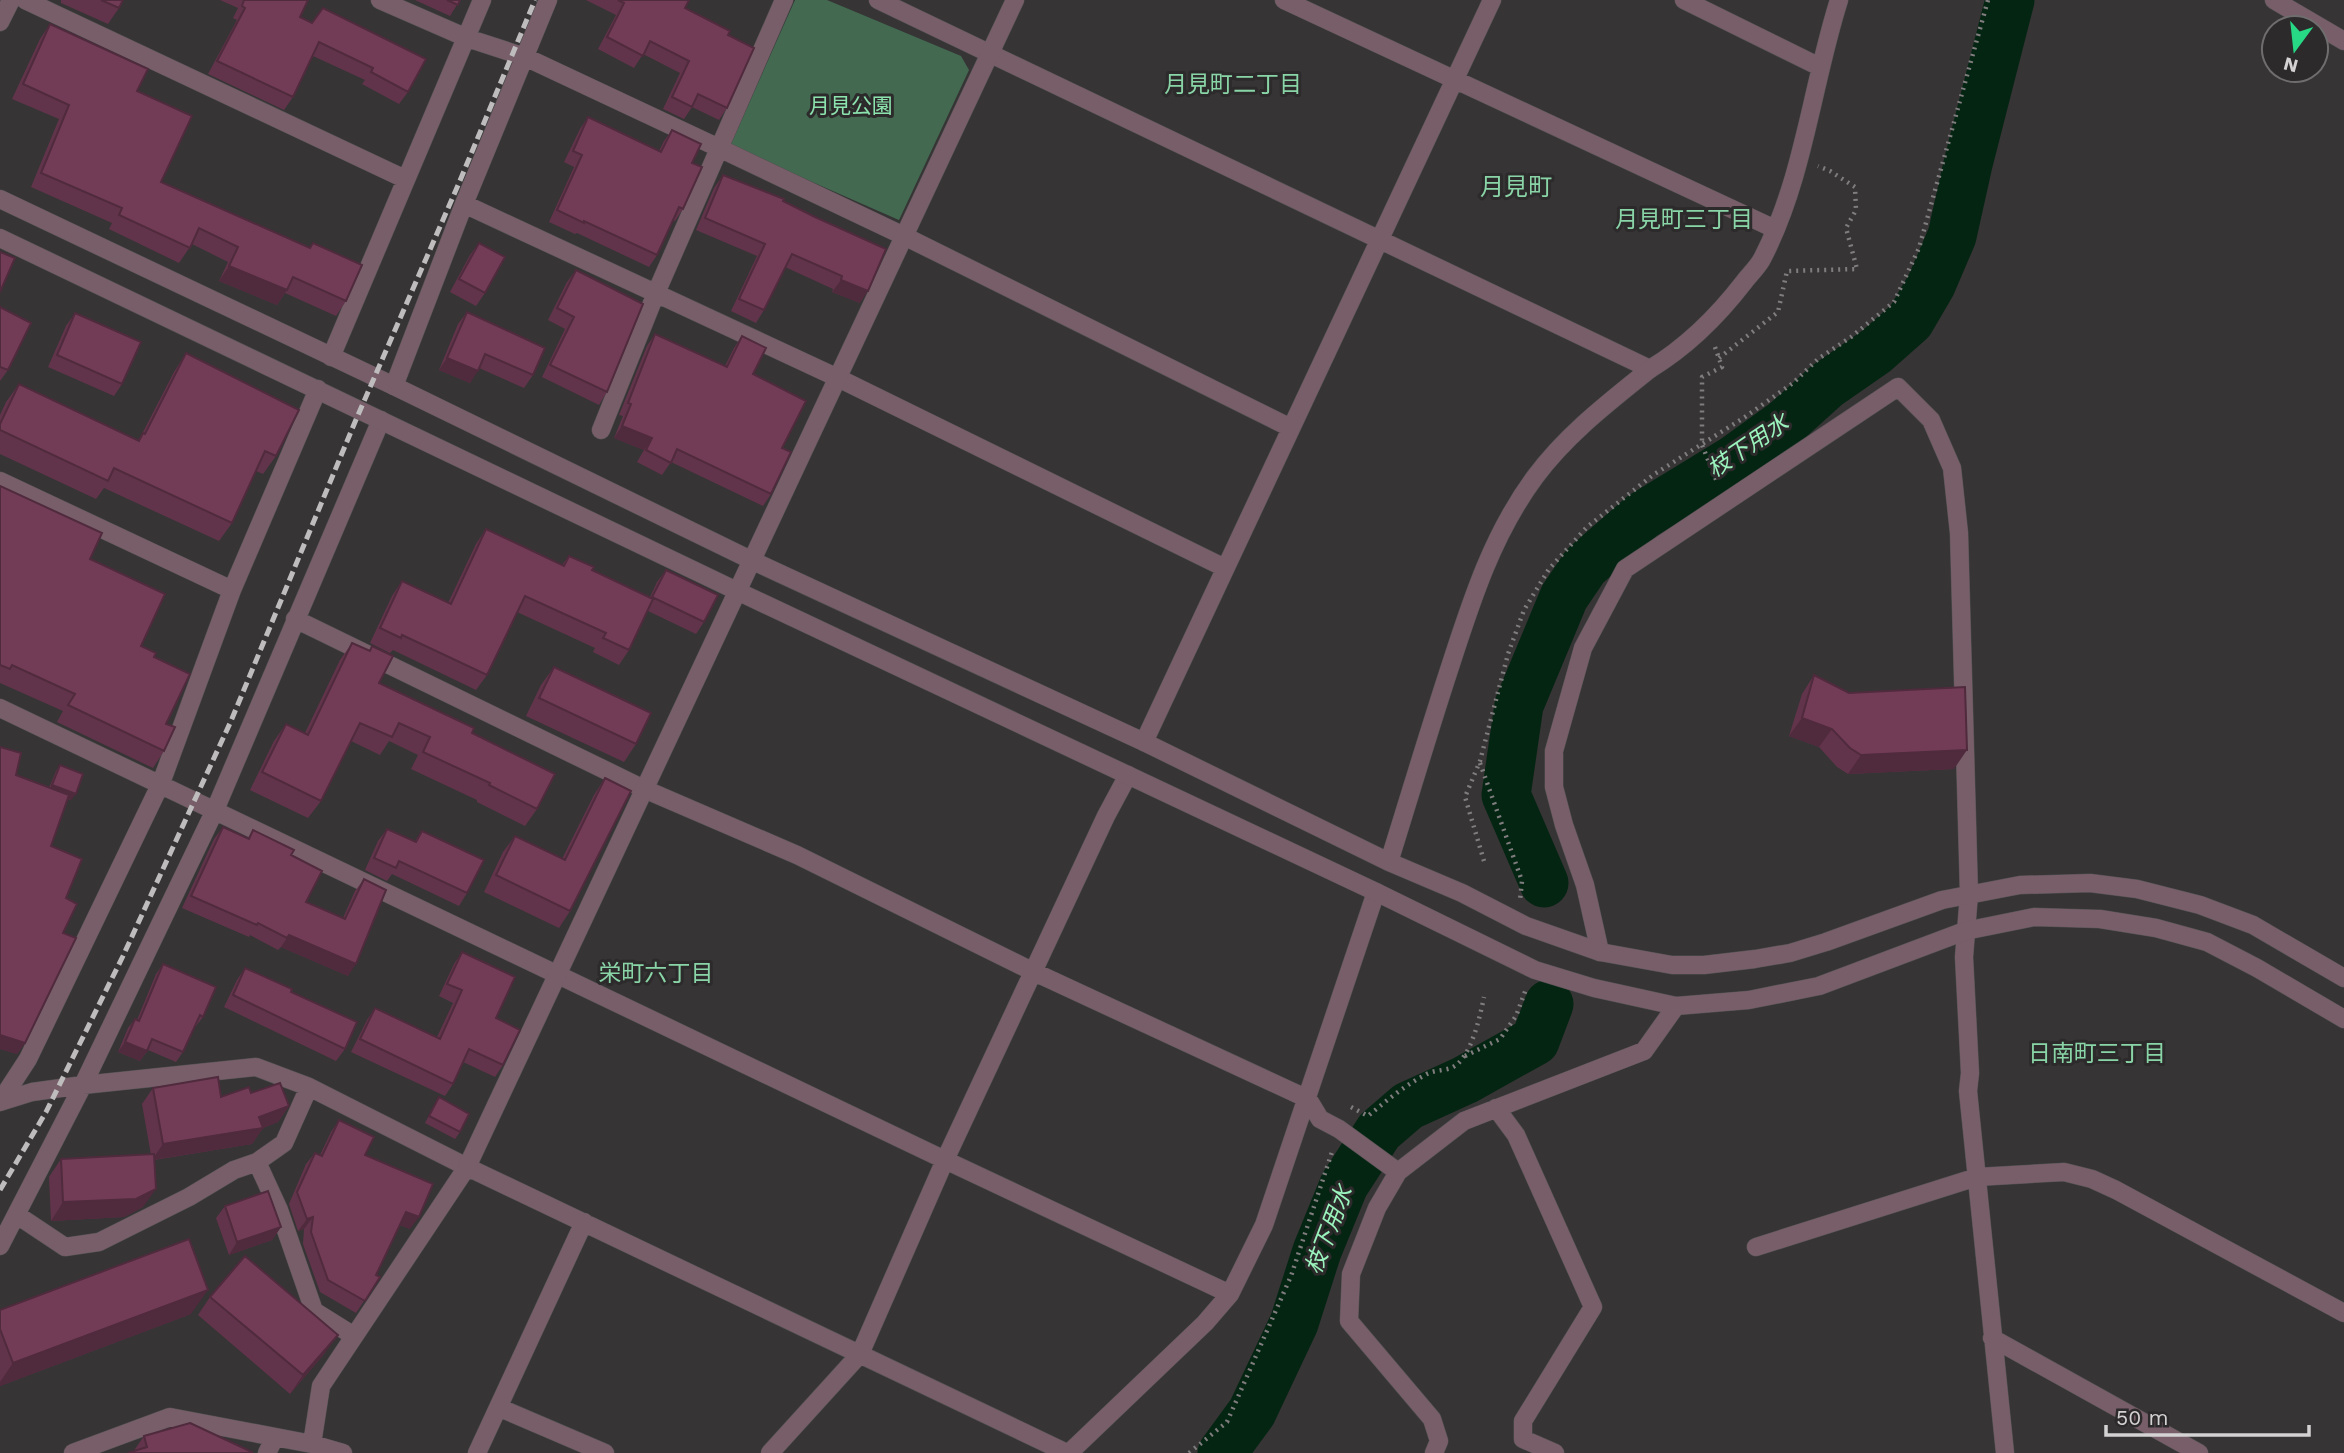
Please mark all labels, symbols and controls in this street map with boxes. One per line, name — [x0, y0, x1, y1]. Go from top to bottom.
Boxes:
north arrow — [2260, 14, 2330, 84]
text: N — [2281, 52, 2301, 78]
district label: 月見町二丁目 — [1164, 71, 1302, 98]
park label: 月見公園 — [809, 93, 893, 118]
district label: 月見町 — [1480, 173, 1552, 201]
district label: 月見町三丁目 — [1615, 206, 1753, 233]
water label: 枝下用水 — [1702, 407, 1796, 483]
district label: 栄町六丁目 — [599, 960, 714, 987]
district label: 日南町三丁目 — [2028, 1040, 2166, 1067]
water label: 枝下用水 — [1300, 1179, 1359, 1278]
scale bar — [2106, 1394, 2309, 1438]
text: 50 m — [2116, 1405, 2168, 1430]

